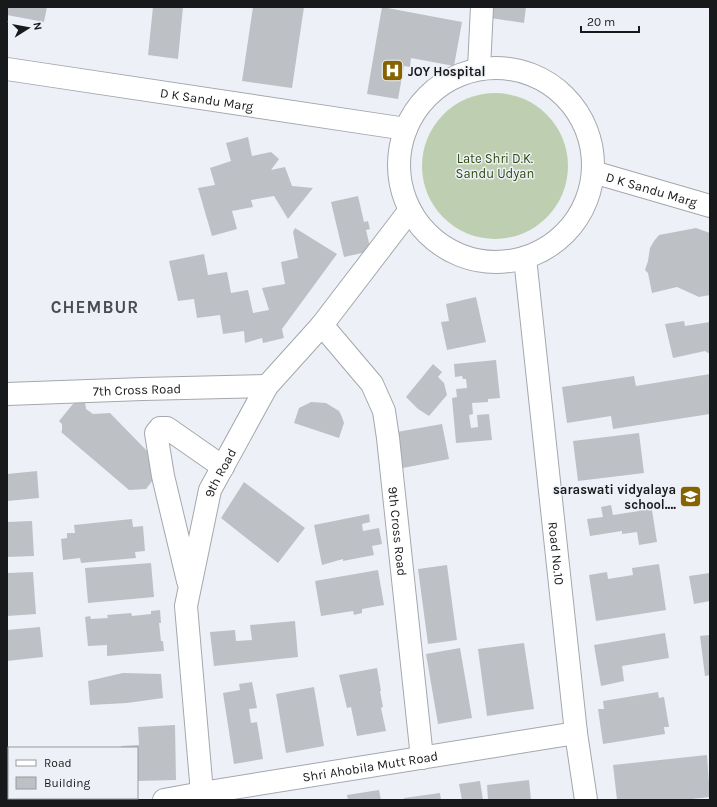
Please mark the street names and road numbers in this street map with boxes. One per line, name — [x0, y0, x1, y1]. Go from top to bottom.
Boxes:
street label: D K Sandu Marg — [159, 85, 255, 114]
street label: D K Sandu Marg — [604, 169, 700, 210]
street label: 7th Cross Road — [92, 381, 181, 398]
street label: 9th Road — [201, 446, 239, 498]
street label: 9th Cross Road — [386, 486, 410, 577]
street label: Road No.10 — [546, 521, 568, 586]
street label: Shri Ahobila Mutt Road — [301, 748, 439, 784]

